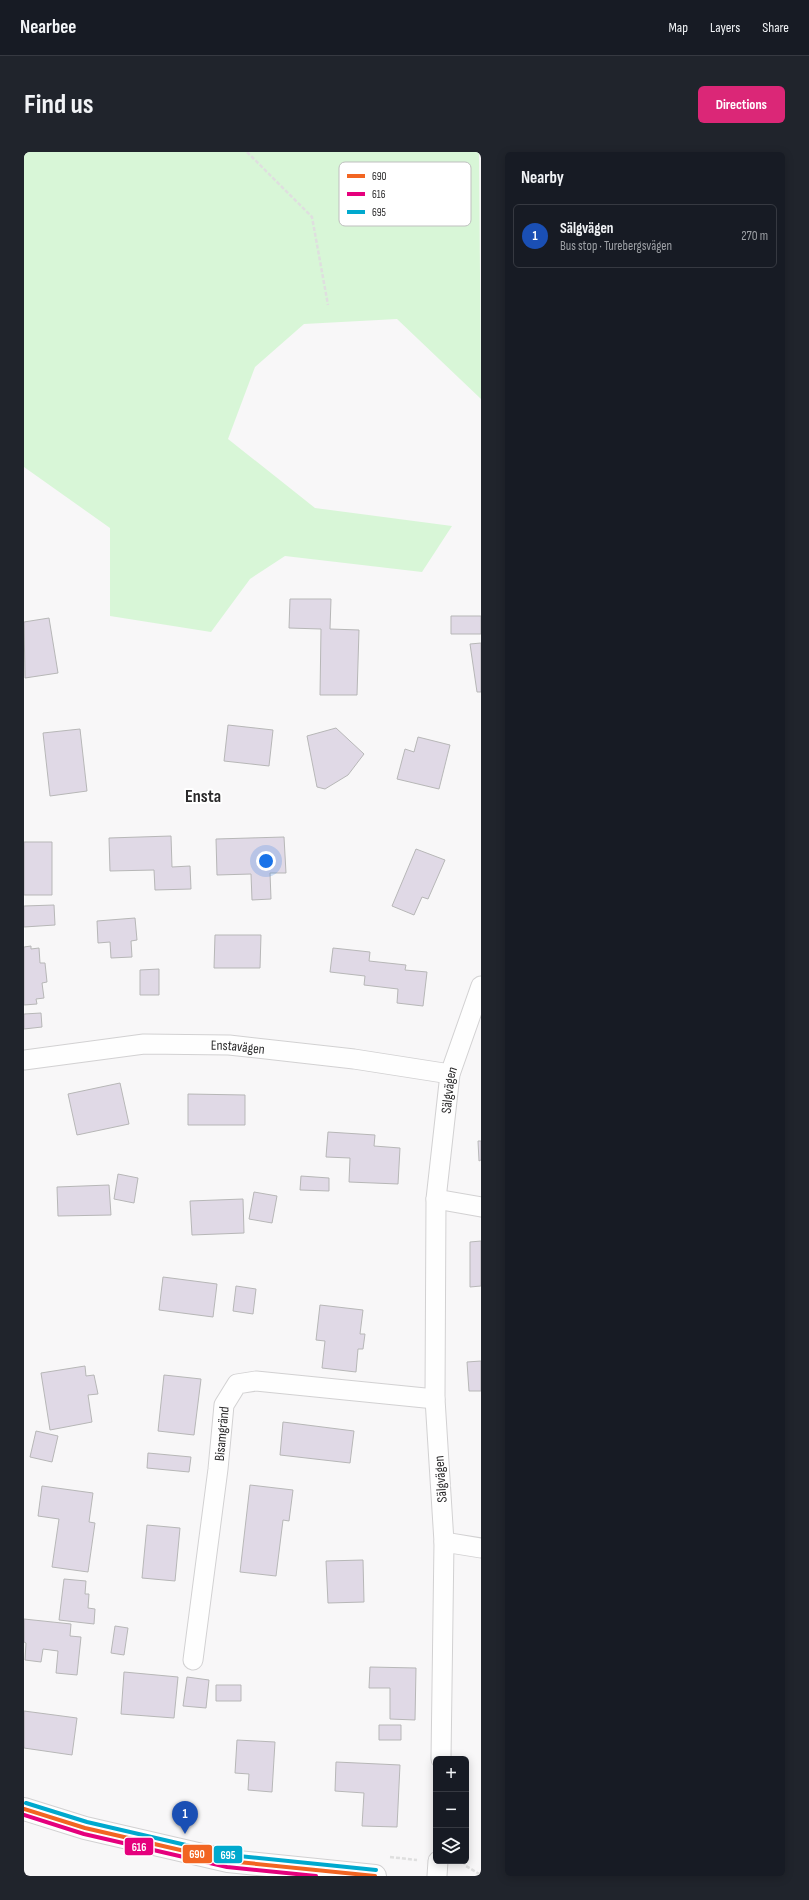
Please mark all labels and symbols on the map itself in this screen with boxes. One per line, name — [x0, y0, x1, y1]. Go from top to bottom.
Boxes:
legend — [339, 162, 471, 226]
text: 690 — [372, 170, 387, 183]
text: 616 — [372, 188, 386, 201]
text: 695 — [372, 206, 386, 219]
district label: Ensta — [185, 786, 221, 807]
your location — [256, 851, 276, 871]
street label: Enstavägen — [211, 1037, 266, 1058]
street label: Sälgvägen — [438, 1064, 461, 1114]
street label: Bisamgränd — [211, 1406, 233, 1462]
street label: Sälgvägen — [430, 1455, 451, 1503]
pin: 1 — [172, 1801, 198, 1834]
line badge: 616 — [124, 1837, 154, 1856]
text: 616 — [132, 1841, 146, 1854]
line badge: 690 — [182, 1844, 213, 1864]
line badge: 695 — [213, 1845, 243, 1864]
text: 690 — [189, 1848, 205, 1861]
text: 695 — [220, 1849, 236, 1862]

